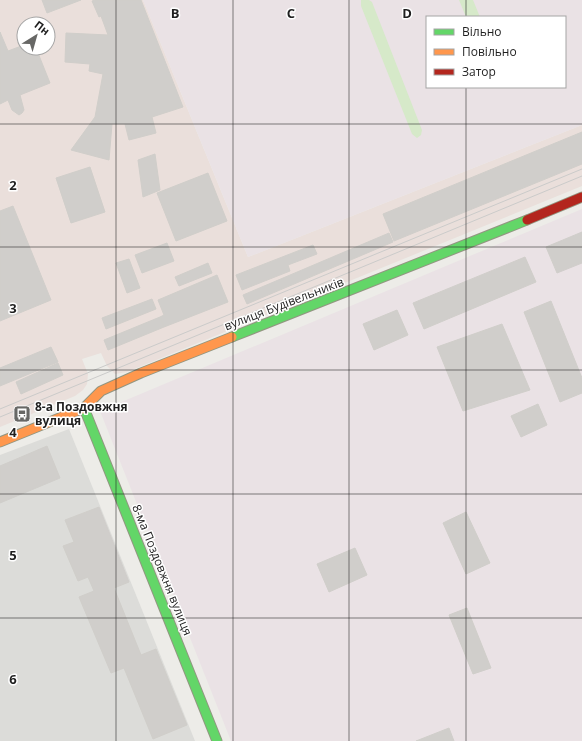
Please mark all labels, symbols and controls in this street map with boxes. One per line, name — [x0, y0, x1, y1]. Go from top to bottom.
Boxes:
text: B — [171, 4, 180, 22]
text: C — [287, 4, 295, 22]
text: D — [402, 4, 412, 22]
north arrow — [16, 16, 56, 56]
legend — [426, 16, 566, 88]
text: Пн — [32, 17, 53, 38]
text: Вільно — [462, 23, 502, 40]
text: Повільно — [462, 43, 517, 60]
text: Затор — [462, 63, 496, 80]
text: 2 — [9, 176, 17, 194]
street label: вулиця Будівельників — [222, 273, 346, 334]
text: 3 — [9, 299, 17, 317]
place label: 8-а Поздовжня вулиця — [35, 398, 128, 429]
bus stop icon: 8-а Поздовжня вулиця — [12, 404, 32, 424]
text: 4 — [9, 423, 17, 441]
street label: 8-ма Поздовжня вулиця — [128, 502, 197, 638]
text: 5 — [9, 546, 17, 564]
text: 6 — [9, 670, 17, 688]

